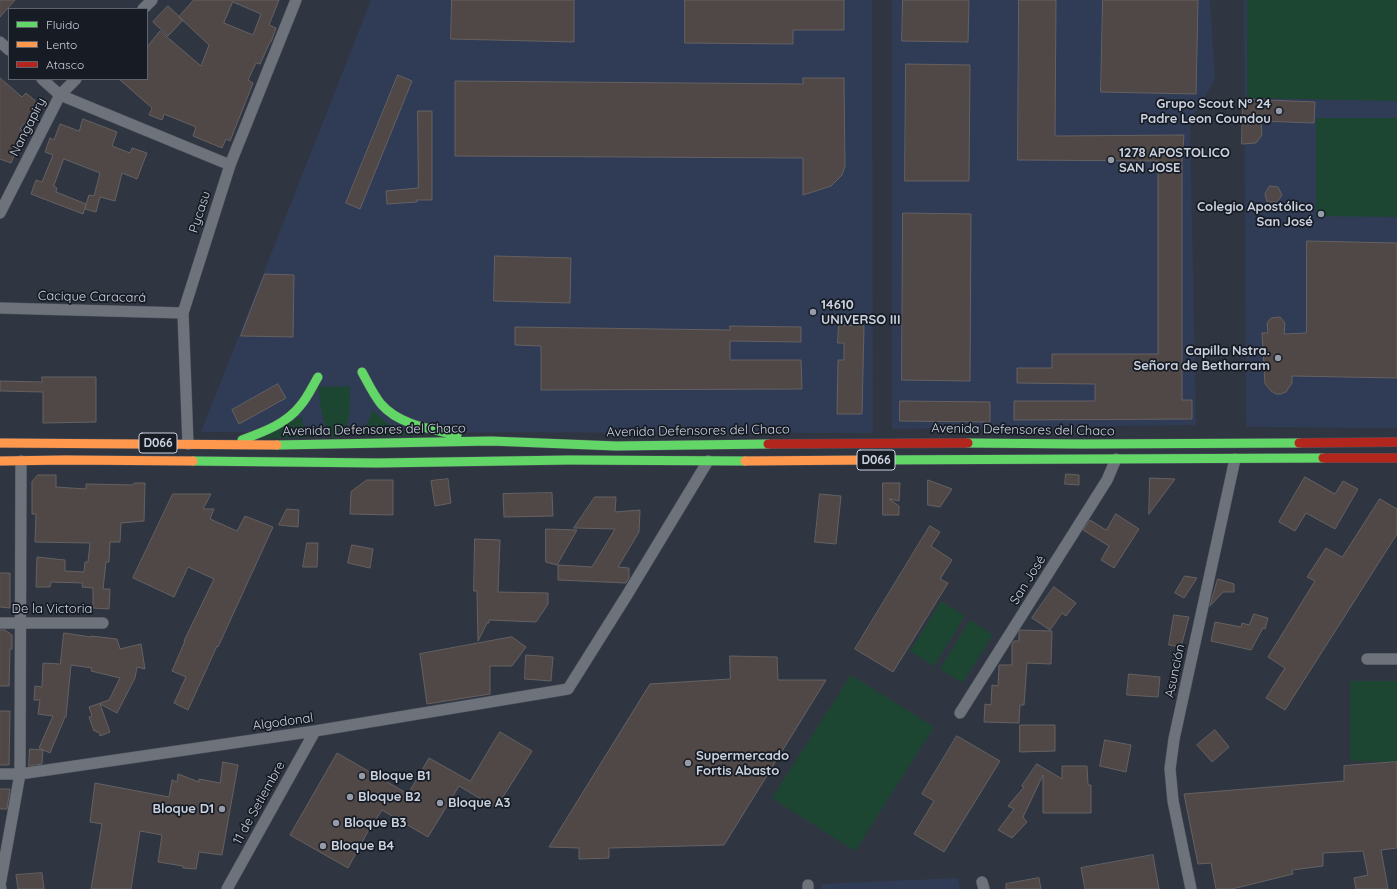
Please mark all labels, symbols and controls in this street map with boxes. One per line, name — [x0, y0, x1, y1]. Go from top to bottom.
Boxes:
legend — [8, 8, 148, 80]
text: Fluido — [46, 17, 79, 32]
text: Lento — [46, 37, 77, 52]
text: Atasco — [46, 57, 84, 72]
street label: Nangapiry — [7, 95, 49, 159]
place label: Grupo Scout N° 24 Padre Leon Coundou — [1140, 96, 1271, 127]
marker: Grupo Scout N° 24 Padre Leon Coundou — [1274, 106, 1284, 116]
place label: 1278 APOSTOLICO SAN JOSE — [1119, 145, 1230, 176]
marker: 1278 APOSTOLICO SAN JOSE — [1106, 155, 1116, 165]
street label: Pycasu — [186, 189, 214, 235]
place label: Colegio Apostólico San José — [1197, 199, 1313, 230]
marker: Colegio Apostólico San José — [1316, 209, 1326, 219]
street label: Cacique Caracará — [38, 288, 146, 306]
place label: 14610 UNIVERSO III — [821, 297, 900, 328]
marker: 14610 UNIVERSO III — [808, 307, 818, 317]
place label: Capilla Nstra. Señora de Betharram — [1133, 343, 1270, 374]
marker: Capilla Nstra. Señora de Betharram — [1273, 353, 1283, 363]
street label: Avenida Defensores del Chaco — [282, 421, 466, 439]
street label: Avenida Defensores del Chaco — [931, 421, 1115, 439]
street label: Avenida Defensores del Chaco — [606, 422, 790, 440]
road number: D066 — [139, 433, 177, 453]
road number: D066 — [857, 450, 895, 470]
street label: San José — [1007, 553, 1049, 607]
street label: De la Victoria — [12, 601, 92, 617]
street label: Asunción — [1162, 643, 1188, 699]
street label: Algodonal — [252, 710, 314, 734]
place label: Supermercado Fortis Abasto — [696, 748, 789, 779]
marker: Supermercado Fortis Abasto — [683, 758, 693, 768]
street label: 11 de Setiembre — [230, 759, 288, 847]
place label: Bloque B1 — [370, 768, 431, 784]
marker: Bloque B1 — [357, 771, 367, 781]
place label: Bloque B2 — [358, 789, 421, 805]
marker: Bloque B2 — [345, 792, 355, 802]
place label: Bloque A3 — [448, 795, 510, 811]
marker: Bloque A3 — [435, 798, 445, 808]
place label: Bloque D1 — [153, 801, 214, 817]
marker: Bloque D1 — [217, 804, 227, 814]
place label: Bloque B3 — [344, 815, 407, 831]
marker: Bloque B3 — [331, 818, 341, 828]
place label: Bloque B4 — [331, 838, 394, 854]
marker: Bloque B4 — [318, 841, 328, 851]

